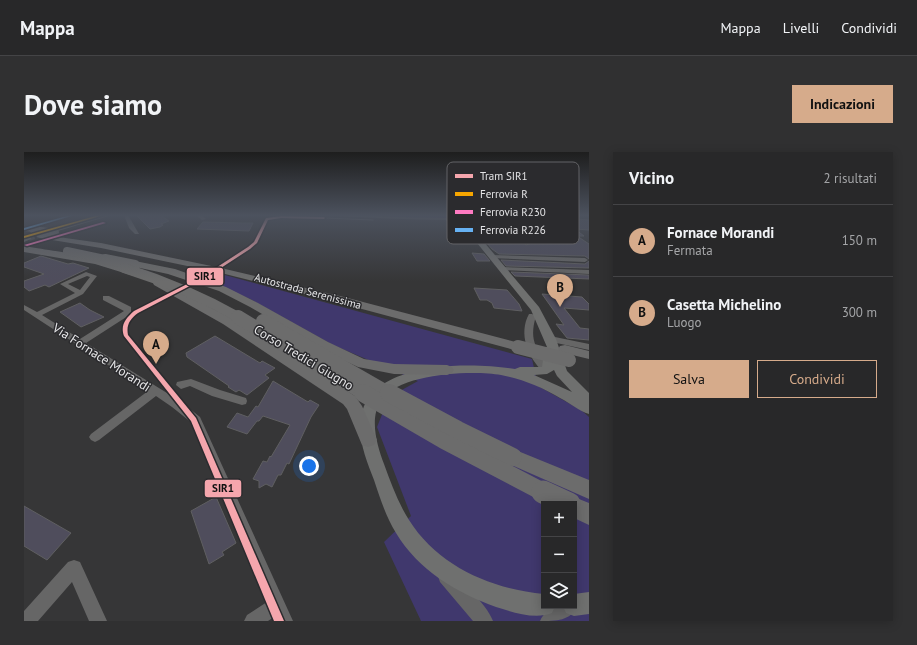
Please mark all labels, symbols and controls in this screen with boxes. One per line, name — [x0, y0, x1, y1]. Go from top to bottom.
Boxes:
text: Mappa — [20, 16, 75, 40]
text: Mappa — [721, 19, 761, 37]
text: Livelli — [783, 19, 819, 37]
text: Condividi — [841, 19, 897, 37]
button: Indicazioni — [792, 85, 893, 123]
text: Dove siamo — [24, 86, 162, 123]
legend — [447, 162, 579, 244]
text: Vicino — [629, 167, 674, 189]
text: Tram SIR1 — [480, 169, 528, 183]
text: 2 risultati — [824, 170, 877, 187]
text: Ferrovia R — [480, 187, 528, 201]
text: Ferrovia R230 — [480, 205, 546, 219]
text: Ferrovia R226 — [480, 223, 546, 237]
text: Fornace Morandi — [667, 223, 774, 242]
text: A — [638, 232, 646, 249]
text: 150 m — [842, 232, 877, 249]
text: Fermata — [667, 242, 713, 259]
line badge: SIR1 — [186, 267, 224, 286]
text: SIR1 — [194, 269, 216, 283]
street label: Autostrada Serenissima — [253, 270, 363, 312]
pin: B — [547, 274, 573, 307]
text: Casetta Michelino — [667, 295, 781, 314]
text: B — [638, 304, 646, 321]
text: 300 m — [842, 304, 877, 321]
text: Luogo — [667, 314, 701, 331]
street label: Via Fornace Morandi — [49, 319, 154, 396]
street label: Corso Tredici Giugno — [251, 321, 357, 394]
pin: A — [143, 331, 169, 364]
button: Salva — [629, 360, 749, 398]
button: Condividi — [757, 360, 877, 398]
your location — [299, 456, 319, 476]
line badge: SIR1 — [204, 479, 242, 498]
text: SIR1 — [212, 481, 234, 495]
map controls — [541, 501, 577, 609]
button: + — [541, 501, 577, 537]
button: − — [541, 537, 577, 573]
button: layers — [541, 573, 577, 609]

